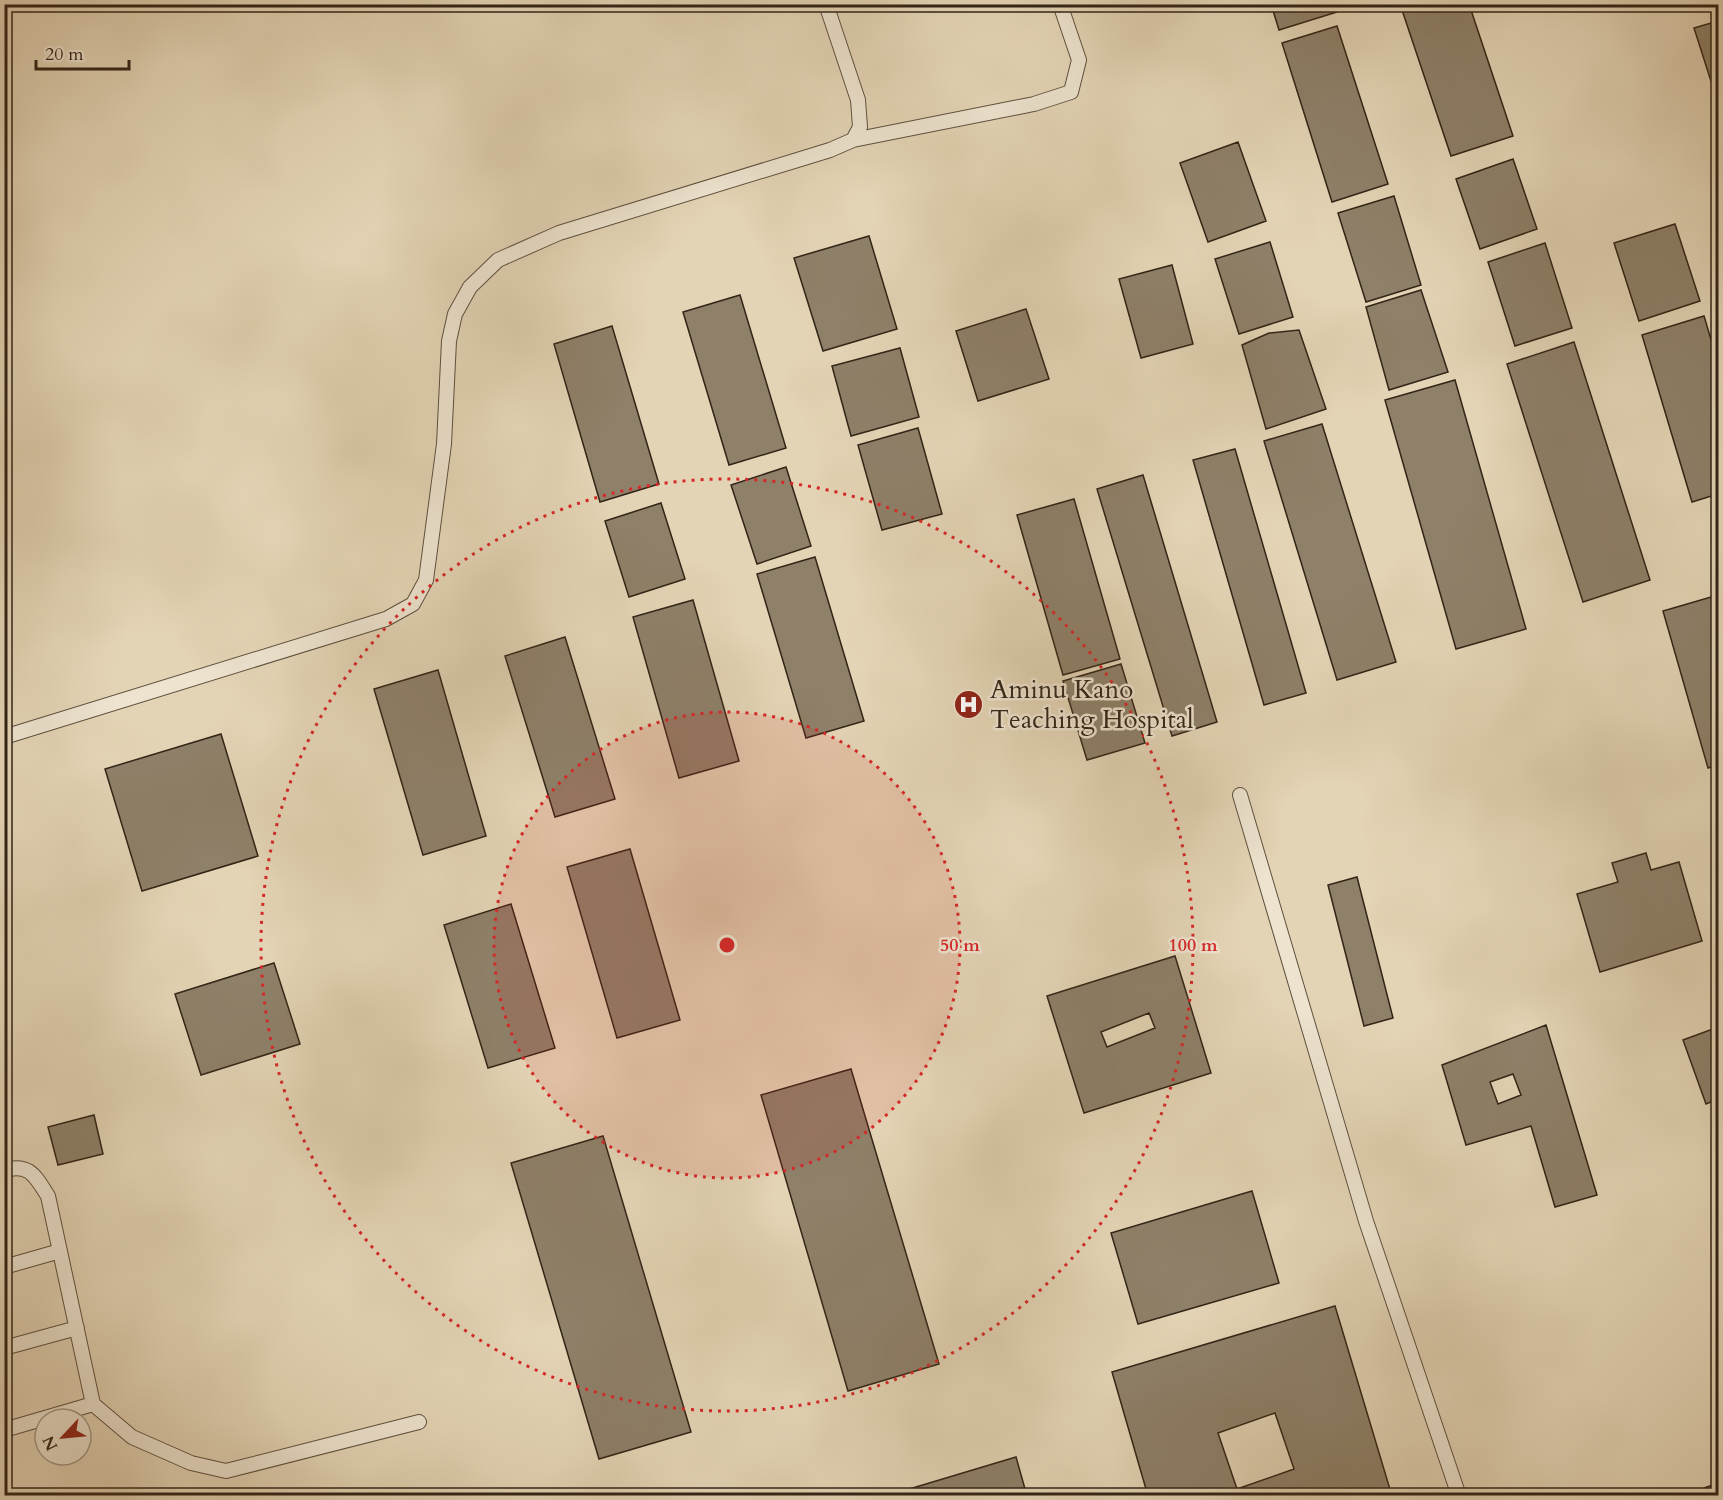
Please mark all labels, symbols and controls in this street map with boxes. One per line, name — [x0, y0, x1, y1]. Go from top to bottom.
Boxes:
scale bar — [36, 33, 129, 71]
text: 20 m — [45, 42, 84, 67]
place label: Aminu Kano Teaching Hospital — [990, 672, 1194, 737]
hospital icon: Aminu Kano Teaching Hospital — [953, 688, 985, 720]
text: 50 m — [940, 933, 980, 958]
text: 100 m — [1168, 933, 1218, 958]
centre of rings — [717, 935, 737, 955]
north arrow — [33, 1407, 93, 1467]
text: N — [37, 1432, 63, 1454]

